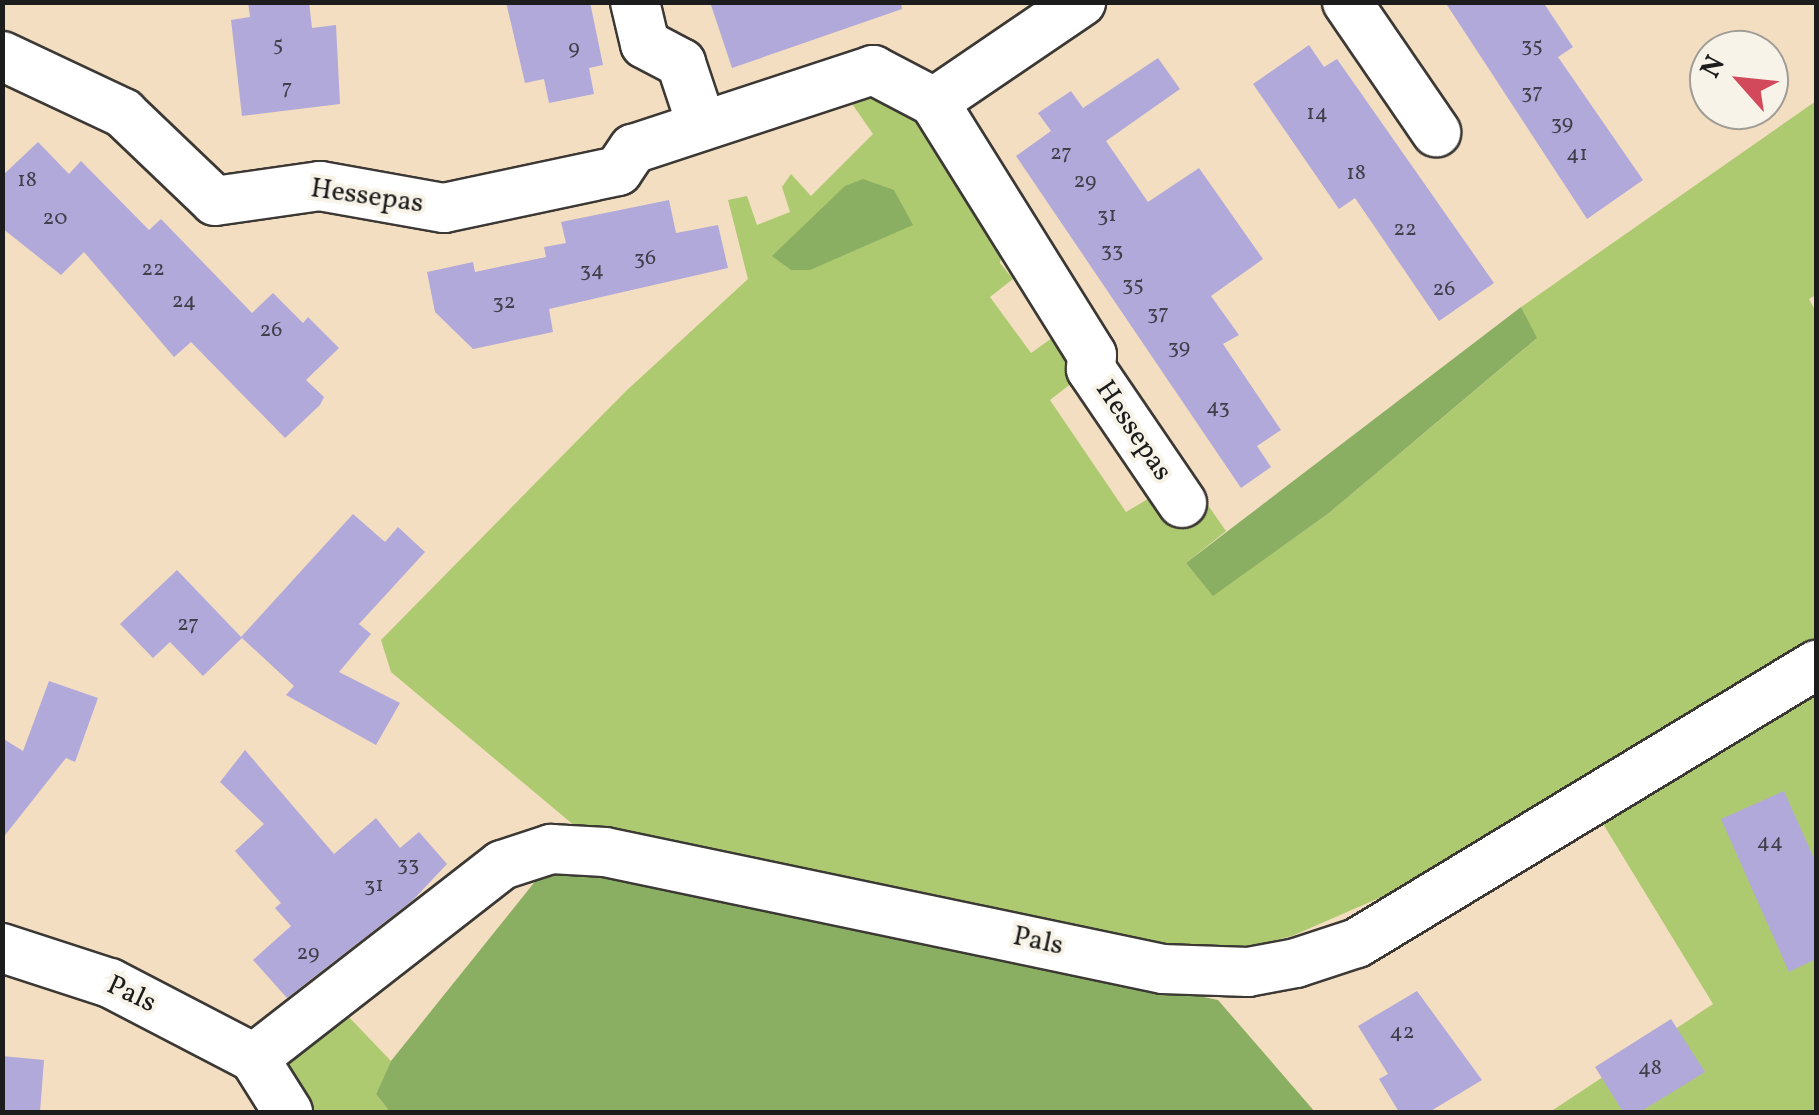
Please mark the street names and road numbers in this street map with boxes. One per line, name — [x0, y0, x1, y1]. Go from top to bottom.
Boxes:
street label: Hessepas — [308, 172, 426, 222]
street label: Hessepas — [1087, 375, 1179, 487]
street label: Pals — [1010, 920, 1066, 964]
street label: Pals — [101, 969, 161, 1021]

